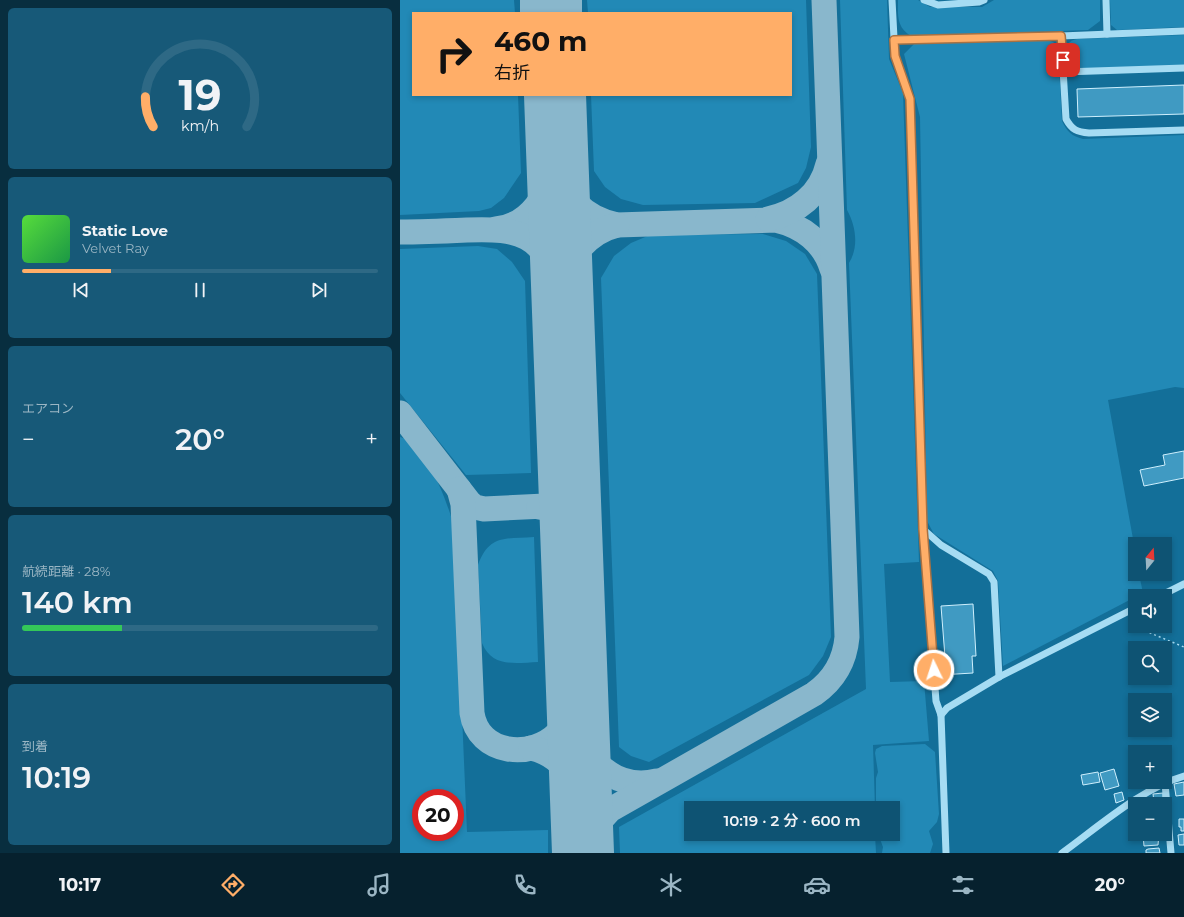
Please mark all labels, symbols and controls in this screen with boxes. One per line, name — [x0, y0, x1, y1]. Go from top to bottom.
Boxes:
text: 460 m — [494, 24, 587, 58]
icon: right — [428, 28, 480, 80]
pin — [1046, 43, 1080, 77]
icon: arrive — [1052, 49, 1074, 71]
text: 右折 — [494, 62, 530, 84]
text: 19 — [179, 69, 221, 119]
text: km/h — [181, 116, 219, 134]
text: Static Love — [82, 221, 168, 240]
text: Velvet Ray — [82, 240, 149, 256]
icon: previous — [70, 279, 92, 301]
icon: pause — [189, 279, 211, 301]
icon: next — [308, 279, 330, 301]
text: エアコン — [22, 400, 74, 416]
text: 20° — [175, 421, 225, 458]
text: − — [22, 426, 35, 453]
text: + — [365, 426, 378, 453]
north arrow — [1128, 537, 1172, 581]
map controls — [1128, 537, 1172, 841]
text: 航続距離 · 28% — [22, 563, 110, 579]
text: 140 km — [22, 584, 133, 621]
button: sound — [1128, 589, 1172, 633]
button: search — [1128, 641, 1172, 685]
position arrow — [913, 649, 955, 691]
button: layers — [1128, 693, 1172, 737]
text: 到着 — [22, 738, 48, 754]
button: + — [1128, 745, 1172, 789]
text: 10:19 — [22, 759, 91, 796]
speed limit sign: 20 — [412, 789, 464, 841]
button: − — [1128, 797, 1172, 841]
text: 10:19 · 2 分 · 600 m — [723, 811, 861, 830]
icon: directions — [219, 871, 247, 899]
icon: music — [365, 871, 393, 899]
icon: phone — [511, 871, 539, 899]
icon: climate — [657, 871, 685, 899]
icon: car — [803, 871, 831, 899]
icon: filters — [949, 871, 977, 899]
text: 10:17 — [59, 874, 101, 896]
text: 20° — [1095, 874, 1125, 896]

